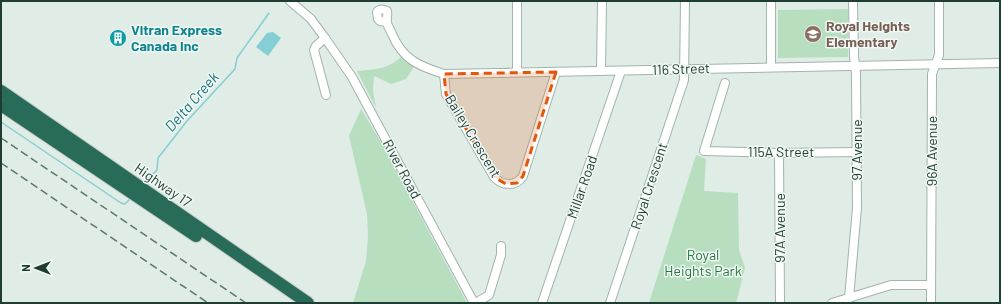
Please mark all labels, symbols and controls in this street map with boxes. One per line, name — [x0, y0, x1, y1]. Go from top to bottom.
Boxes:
place label: Royal Heights Elementary — [826, 17, 910, 50]
place label: Vitran Express Canada Inc — [131, 21, 222, 54]
school or university icon: Royal Heights Elementary — [803, 24, 823, 44]
building icon: Vitran Express Canada Inc — [108, 28, 128, 48]
street label: 116 Street — [652, 59, 710, 78]
water label: Delta Creek — [161, 67, 222, 135]
street label: Bailey Crescent — [442, 91, 505, 180]
street label: 96A Avenue — [923, 116, 940, 186]
street label: 97 Avenue — [848, 119, 865, 181]
street label: River Road — [380, 136, 425, 201]
street label: Royal Crescent — [626, 140, 671, 231]
street label: 115A Street — [748, 143, 814, 160]
street label: Millar Road — [563, 153, 600, 221]
street label: Highway 17 — [132, 159, 195, 211]
street label: 97A Avenue — [771, 193, 788, 263]
park label: Royal Heights Park — [664, 246, 742, 279]
north arrow — [16, 248, 56, 288]
text: N — [19, 264, 32, 272]

